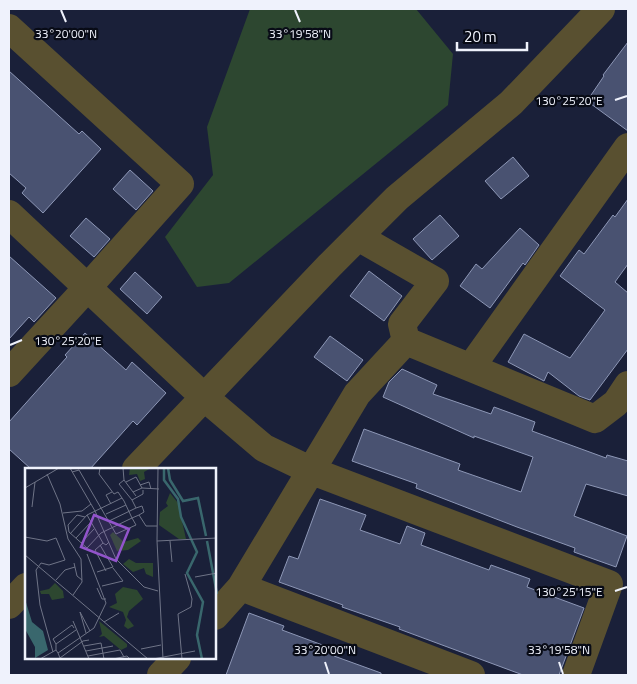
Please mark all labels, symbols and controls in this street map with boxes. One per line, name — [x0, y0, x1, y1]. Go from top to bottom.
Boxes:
scale bar — [457, 20, 527, 52]
text: 33°20'00"N — [35, 24, 97, 43]
text: 33°19'58"N — [269, 24, 331, 43]
text: 20 m — [464, 25, 497, 48]
text: 130°25'20"E — [535, 91, 603, 110]
text: 130°25'20"E — [34, 331, 102, 350]
inset map — [25, 468, 216, 659]
text: 130°25'15"E — [535, 582, 603, 601]
text: 33°20'00"N — [294, 640, 356, 659]
text: 33°19'58"N — [528, 640, 590, 659]

